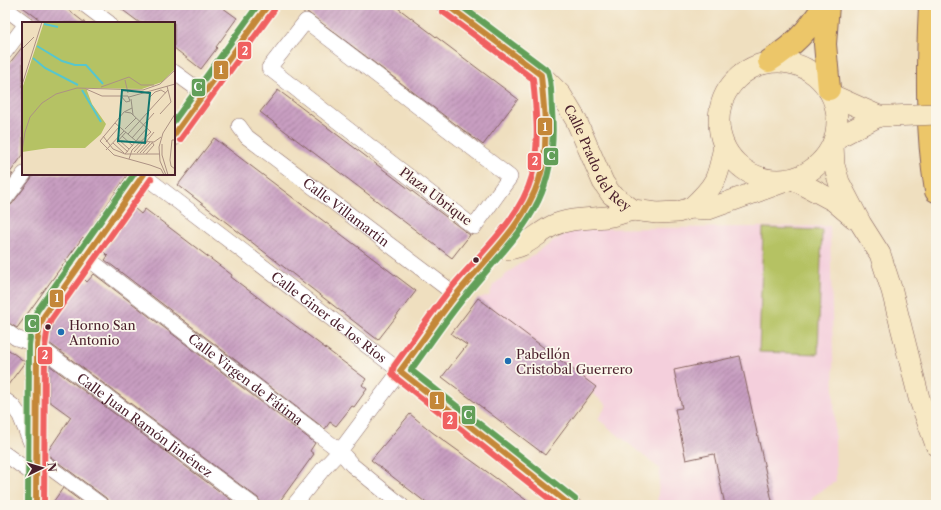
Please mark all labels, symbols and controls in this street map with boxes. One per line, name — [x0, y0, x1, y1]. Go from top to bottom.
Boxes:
inset map — [22, 22, 175, 175]
line badge: 2 — [237, 41, 252, 60]
text: 2 — [242, 44, 249, 58]
line badge: 1 — [213, 60, 229, 80]
text: 1 — [219, 63, 224, 77]
line badge: C — [191, 78, 206, 97]
text: C — [194, 80, 203, 94]
street label: Calle Prado del Rey — [561, 102, 635, 215]
line badge: 1 — [537, 117, 553, 136]
text: 1 — [543, 120, 548, 134]
line badge: C — [543, 147, 559, 166]
text: C — [547, 149, 556, 163]
line badge: 2 — [527, 152, 542, 171]
text: 2 — [532, 154, 539, 168]
street label: Plaza Ubrique — [397, 164, 475, 228]
street label: Calle Villamartín — [300, 174, 393, 250]
unlabelled marker — [471, 255, 481, 265]
street label: Calle Giner de los Ríos — [268, 268, 390, 366]
line badge: 1 — [49, 289, 64, 308]
text: 1 — [55, 291, 60, 305]
line badge: C — [24, 314, 40, 333]
text: C — [28, 317, 37, 331]
place label: Horno San Antonio — [68, 317, 136, 348]
unlabelled marker — [43, 322, 53, 332]
marker: Horno San Antonio — [56, 327, 66, 337]
street label: Calle Virgen de Fátima — [185, 330, 307, 428]
line badge: 2 — [37, 346, 53, 365]
place label: Pabellón Cristobal Guerrero — [516, 346, 633, 377]
text: 2 — [42, 348, 49, 362]
marker: Pabellón Cristobal Guerrero — [503, 356, 513, 366]
street label: Calle Juan Ramón Jiménez — [74, 370, 216, 480]
line badge: 1 — [429, 391, 445, 410]
text: 1 — [435, 393, 440, 407]
line badge: C — [461, 405, 476, 425]
text: C — [464, 408, 473, 422]
line badge: 2 — [442, 411, 458, 430]
text: 2 — [447, 413, 454, 427]
north arrow — [22, 448, 62, 488]
text: N — [45, 462, 59, 473]

